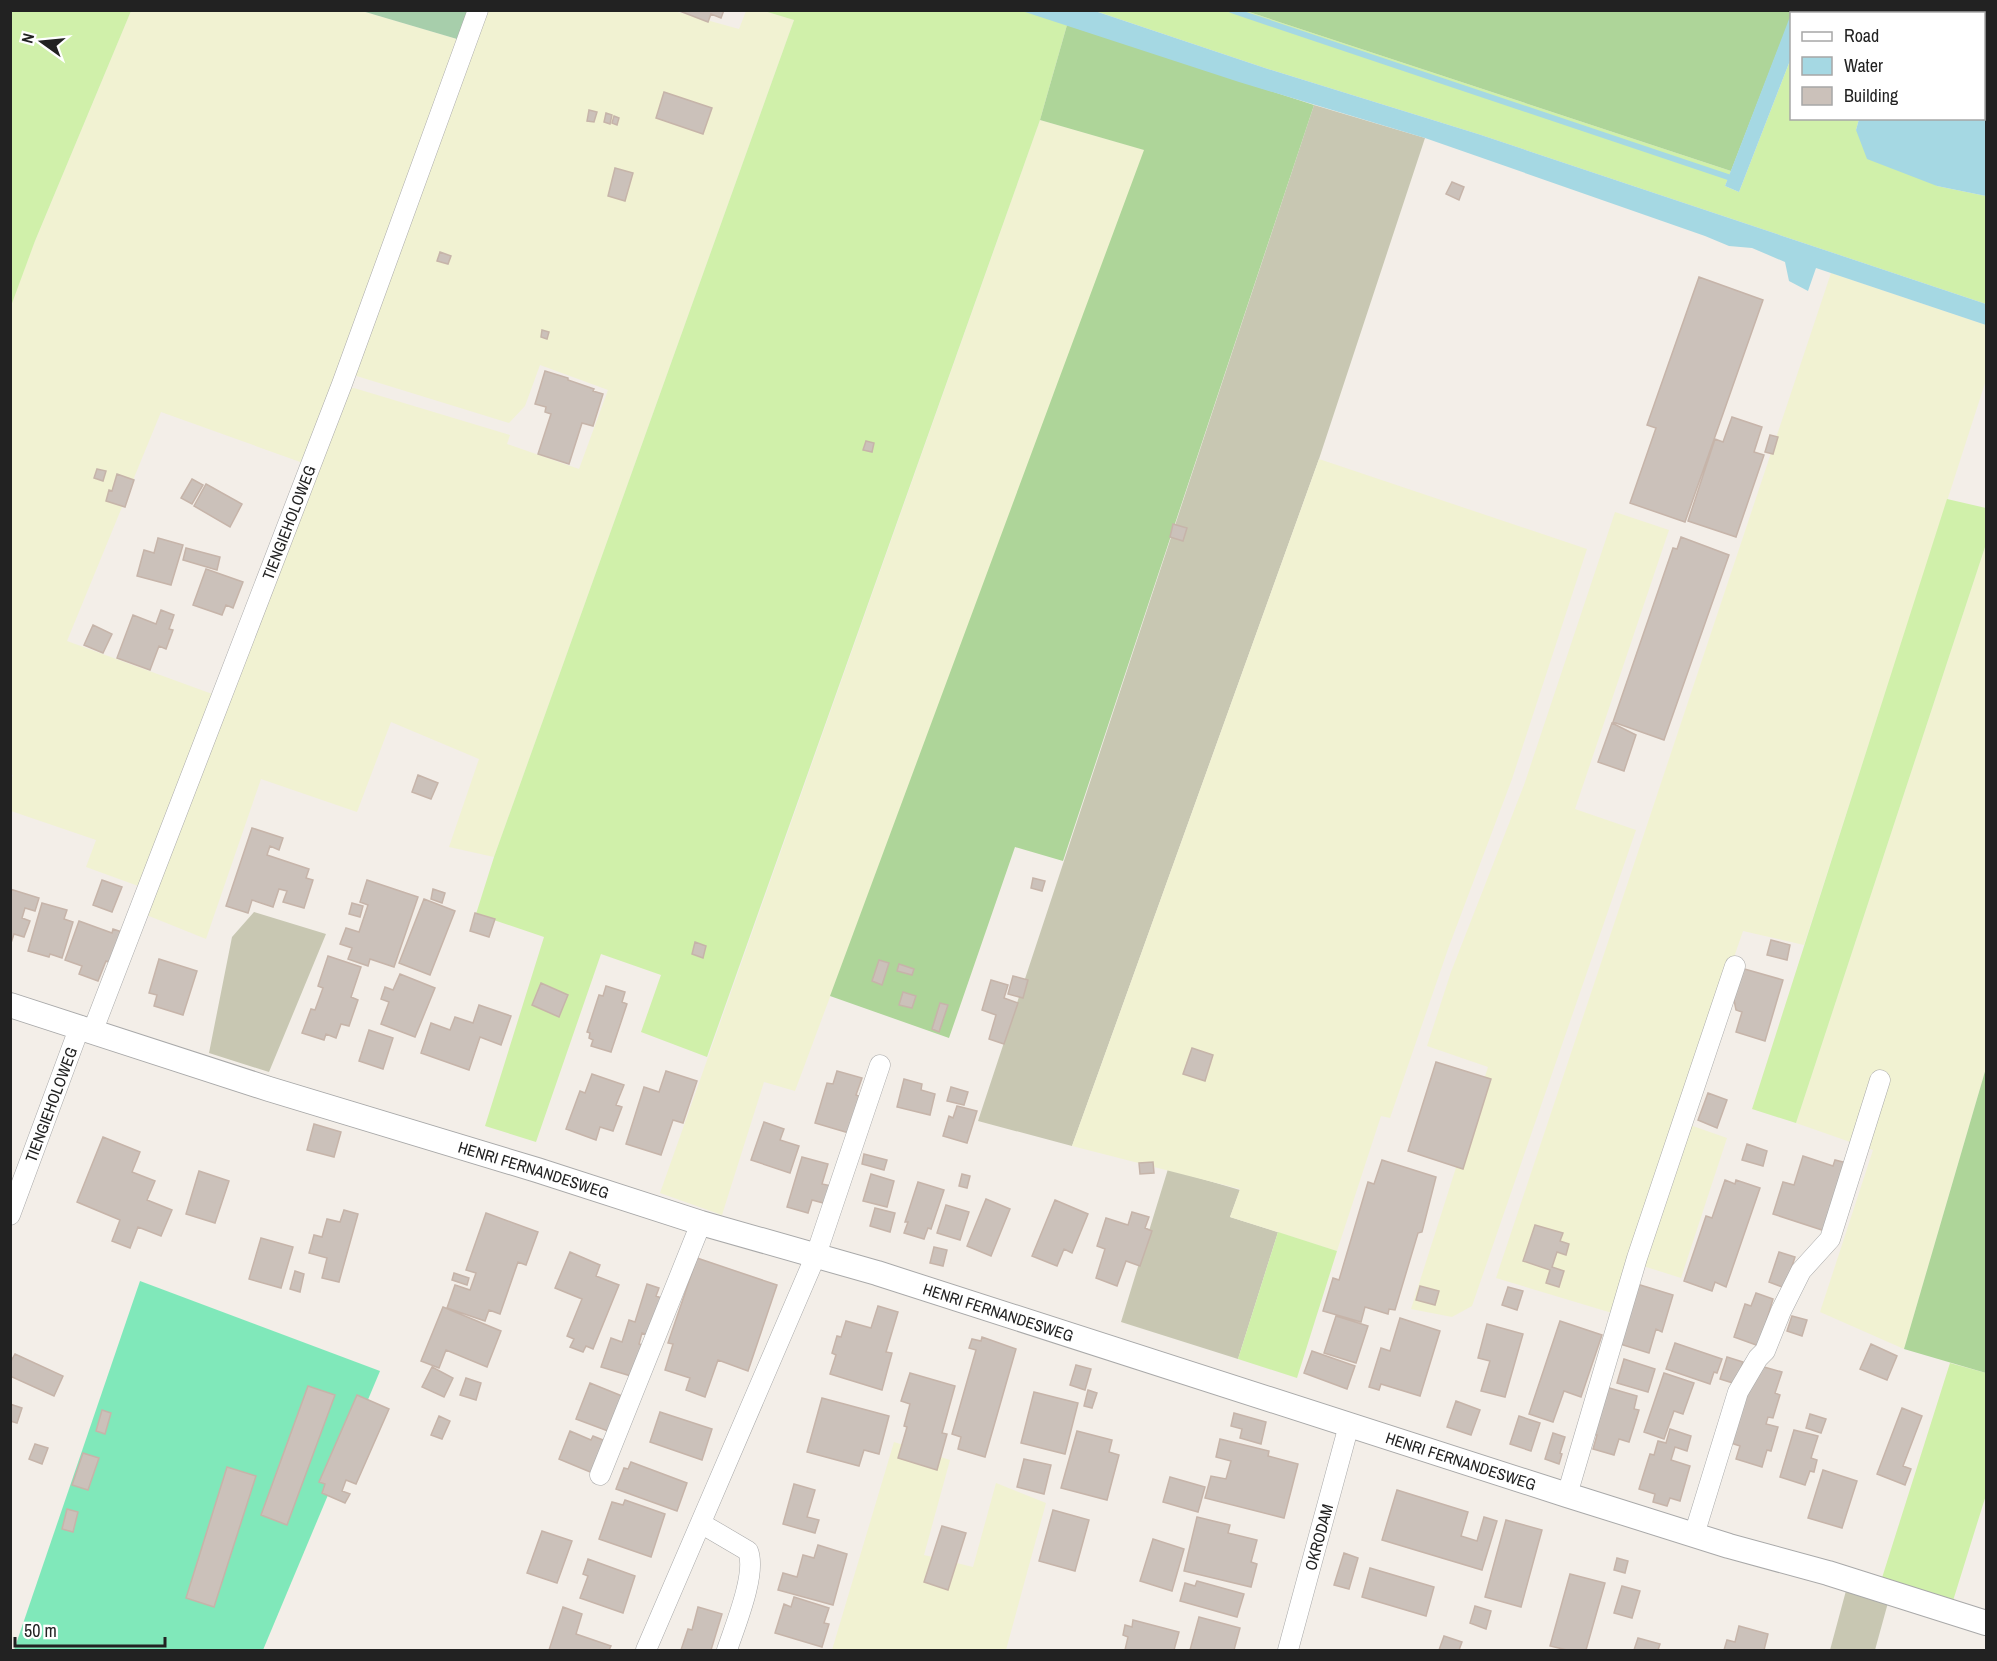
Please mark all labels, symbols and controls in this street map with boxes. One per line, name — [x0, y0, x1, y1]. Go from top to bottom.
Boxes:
north arrow — [12, 12, 72, 72]
legend — [1790, 12, 1985, 120]
text: Road — [1844, 23, 1879, 48]
text: N — [16, 31, 39, 46]
text: Water — [1844, 53, 1883, 78]
text: Building — [1844, 83, 1899, 108]
street label: TIENGIEHOLOWEG — [257, 462, 321, 583]
street label: TIENGIEHOLOWEG — [20, 1044, 82, 1165]
street label: HENRI FERNANDESWEG — [456, 1136, 612, 1204]
street label: HENRI FERNANDESWEG — [920, 1278, 1076, 1347]
street label: HENRI FERNANDESWEG — [1383, 1426, 1539, 1495]
street label: OKRODAM — [1299, 1501, 1338, 1573]
scale bar — [15, 1610, 165, 1648]
text: 50 m — [24, 1618, 57, 1643]

